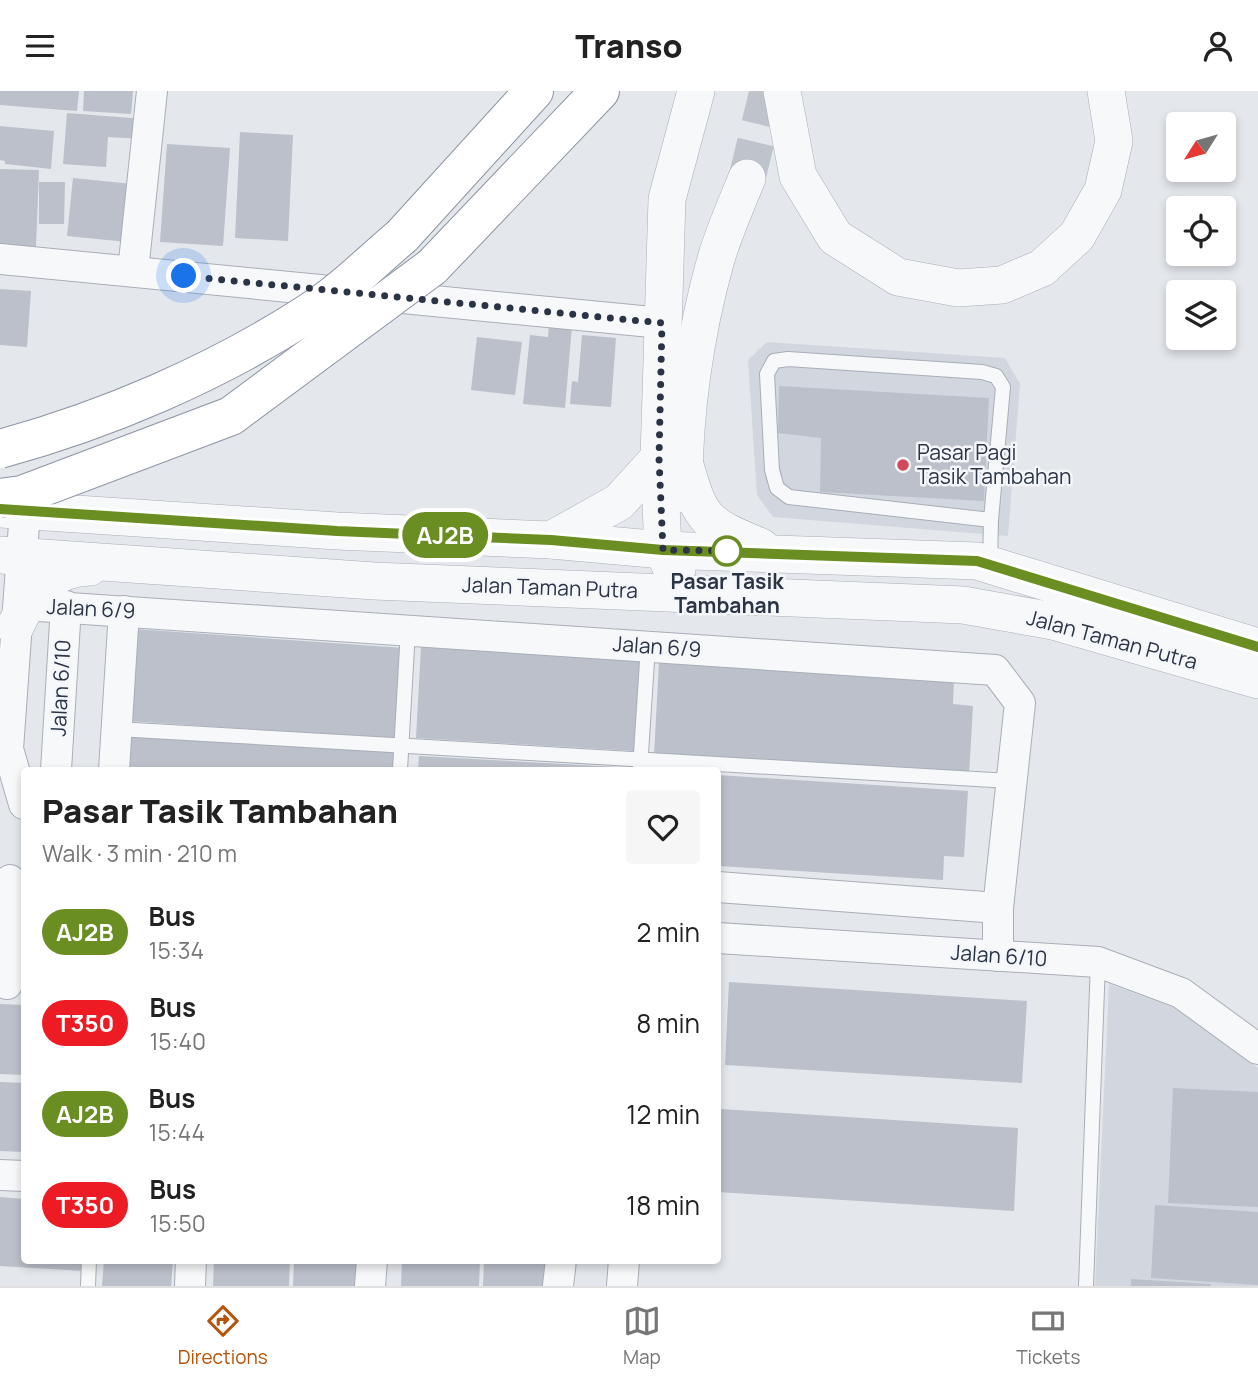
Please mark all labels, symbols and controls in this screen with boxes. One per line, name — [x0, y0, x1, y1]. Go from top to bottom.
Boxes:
text: Transo — [575, 24, 683, 68]
icon: menu — [21, 27, 59, 65]
icon: person — [1199, 27, 1237, 65]
north arrow — [1166, 112, 1236, 182]
map controls — [1166, 112, 1236, 350]
button: locate — [1166, 196, 1236, 266]
your location — [166, 258, 201, 293]
button: layers — [1166, 280, 1236, 350]
place label: Pasar Pagi Tasik Tambahan — [917, 438, 1072, 490]
marker: Pasar Pagi Tasik Tambahan — [895, 457, 911, 473]
line badge: AJ2B — [396, 512, 494, 558]
text: AJ2B — [416, 518, 474, 551]
marker: Pasar Tasik Tambahan — [712, 536, 742, 566]
place label: Pasar Tasik Tambahan — [670, 567, 784, 619]
street label: Jalan Taman Putra — [462, 570, 638, 604]
street label: Jalan 6/9 — [46, 592, 136, 624]
street label: Jalan Taman Putra — [1024, 603, 1201, 675]
street label: Jalan 6/9 — [612, 629, 702, 663]
street label: Jalan 6/10 — [43, 639, 77, 737]
text: Pasar Tasik Tambahan — [42, 788, 398, 833]
button: heart — [626, 790, 700, 864]
text: Walk · 3 min · 210 m — [42, 837, 237, 869]
text: Bus — [149, 898, 195, 934]
text: 2 min — [636, 914, 700, 950]
text: AJ2B — [56, 915, 114, 948]
text: 15:34 — [149, 934, 204, 966]
street label: Jalan 6/10 — [950, 938, 1048, 972]
text: Bus — [149, 989, 196, 1025]
text: 8 min — [636, 1005, 700, 1041]
text: T350 — [56, 1006, 114, 1039]
text: 15:40 — [149, 1025, 206, 1057]
text: Bus — [149, 1080, 195, 1116]
text: 12 min — [626, 1096, 700, 1132]
text: AJ2B — [56, 1097, 114, 1130]
text: 15:44 — [149, 1116, 205, 1148]
text: Bus — [149, 1171, 196, 1207]
text: 18 min — [626, 1187, 700, 1223]
text: T350 — [56, 1188, 114, 1221]
text: 15:50 — [149, 1207, 206, 1239]
tab: Directions — [178, 1302, 268, 1370]
tab: Map — [623, 1302, 661, 1370]
tab: Tickets — [1016, 1302, 1080, 1370]

